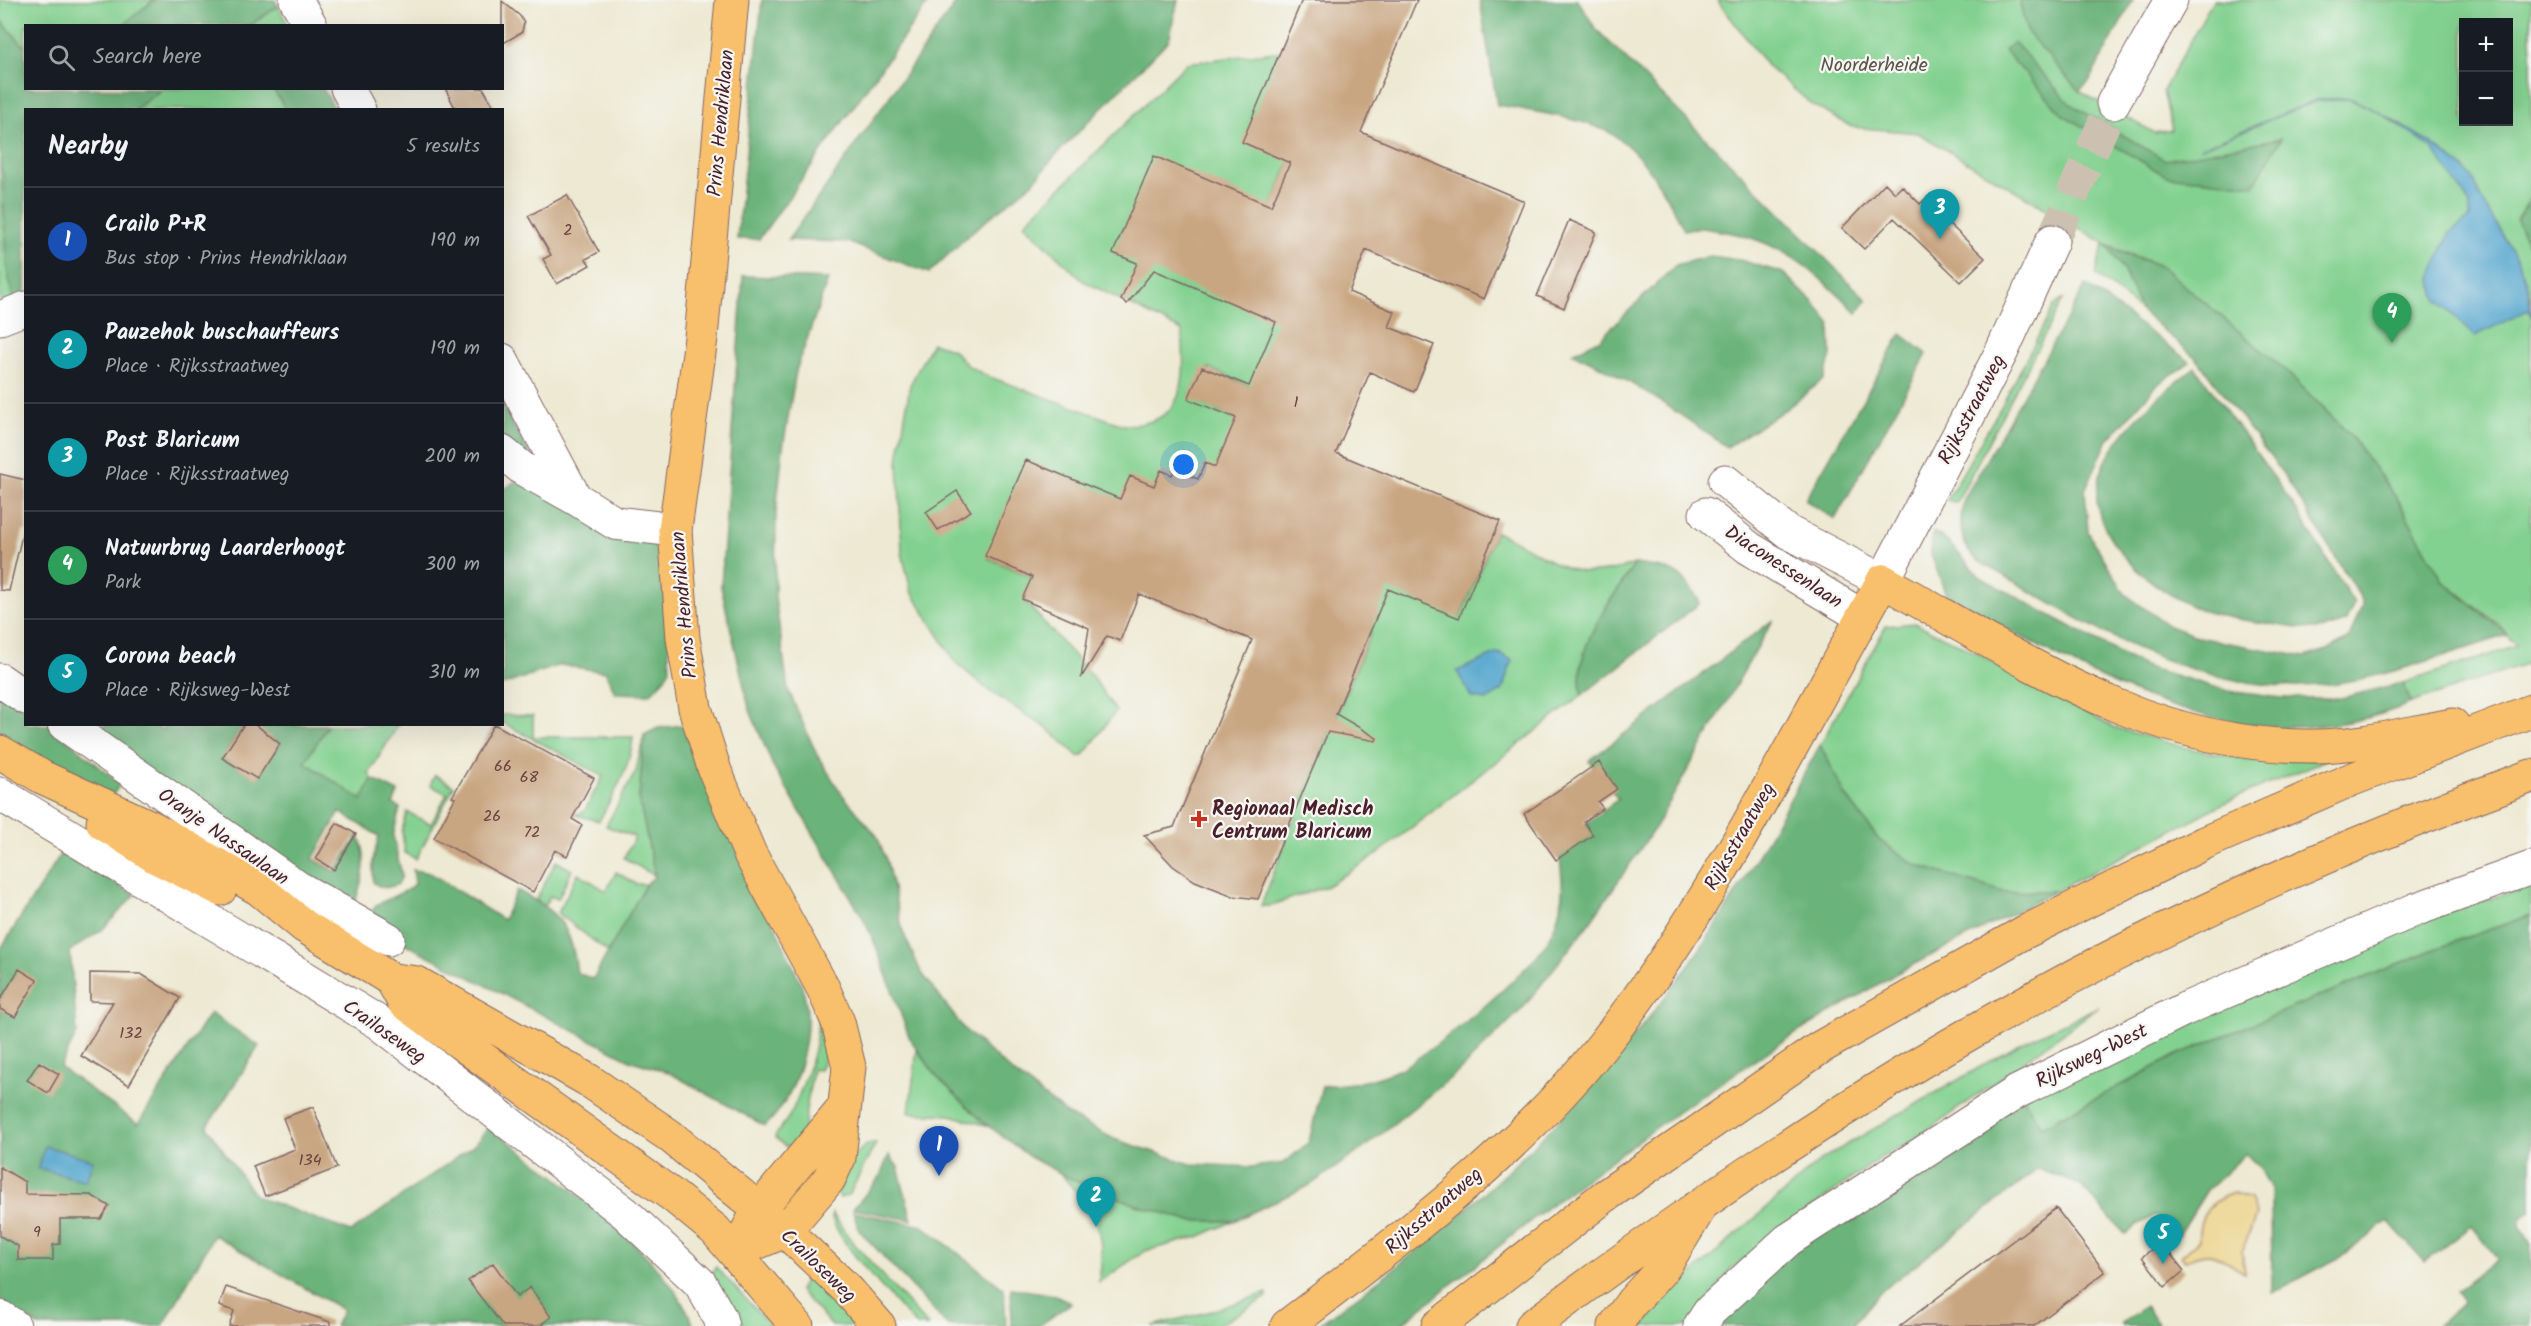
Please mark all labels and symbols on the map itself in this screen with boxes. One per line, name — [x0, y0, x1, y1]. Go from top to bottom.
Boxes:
street label: Prins Hendriklaan — [700, 48, 744, 198]
park label: Noorderheide — [1820, 50, 1928, 82]
pin: 3 — [1920, 190, 1960, 239]
house number: 2 — [563, 218, 573, 243]
pin: 4 — [2372, 294, 2412, 343]
street label: Rijksstraatweg — [1930, 349, 2015, 471]
house number: 1 — [1293, 390, 1299, 415]
your location — [1169, 450, 1198, 479]
street label: Diaconessenlaan — [1717, 517, 1849, 618]
street label: Prins Hendriklaan — [663, 530, 707, 680]
house number: 66 — [494, 754, 512, 779]
house number: 68 — [520, 765, 539, 790]
street label: Rijksstraatweg — [1697, 777, 1785, 897]
street label: Oranje Nassaulaan — [150, 780, 295, 895]
place label: Regionaal Medisch Centrum Blaricum — [1212, 794, 1373, 849]
house number: 26 — [483, 804, 501, 829]
marker: Regionaal Medisch Centrum Blaricum — [1190, 810, 1208, 828]
house number: 72 — [524, 820, 540, 845]
street label: Crailoseweg — [335, 992, 432, 1073]
street label: Rijksweg-West — [2030, 1016, 2154, 1098]
house number: 132 — [119, 1021, 143, 1046]
pin: 1 — [920, 1126, 958, 1176]
house number: 134 — [299, 1148, 322, 1173]
street label: Rijksstraatweg — [1378, 1160, 1490, 1263]
pin: 2 — [1076, 1178, 1116, 1227]
pin: 5 — [2144, 1214, 2182, 1264]
house number: 9 — [33, 1220, 41, 1245]
street label: Crailoseweg — [772, 1222, 863, 1311]

